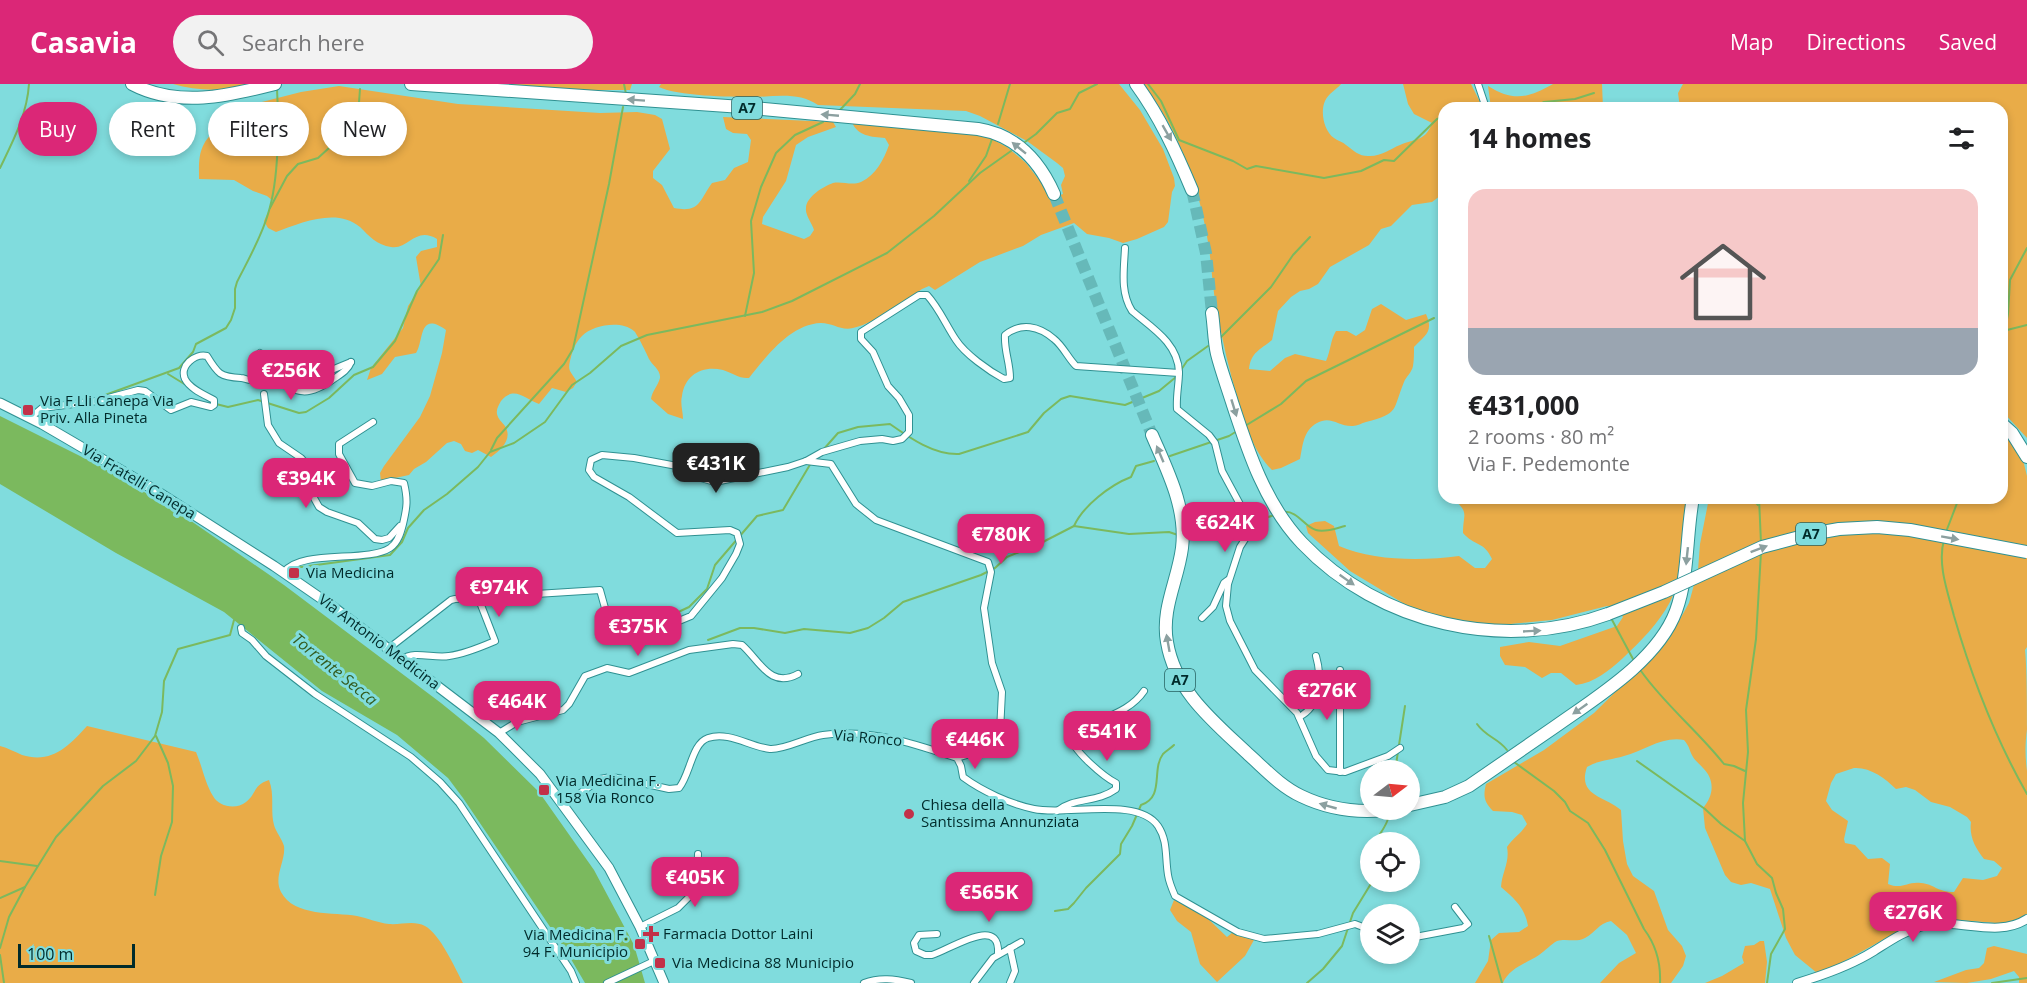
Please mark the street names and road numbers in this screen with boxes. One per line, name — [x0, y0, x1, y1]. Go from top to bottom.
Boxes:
road number: A7 — [732, 97, 762, 119]
street label: Via Fratelli Canepa — [79, 439, 200, 523]
road number: A7 — [1796, 523, 1826, 545]
street label: Via Antonio Medicina — [315, 589, 444, 694]
road number: A7 — [1165, 669, 1195, 691]
street label: Via Ronco — [833, 724, 903, 750]

